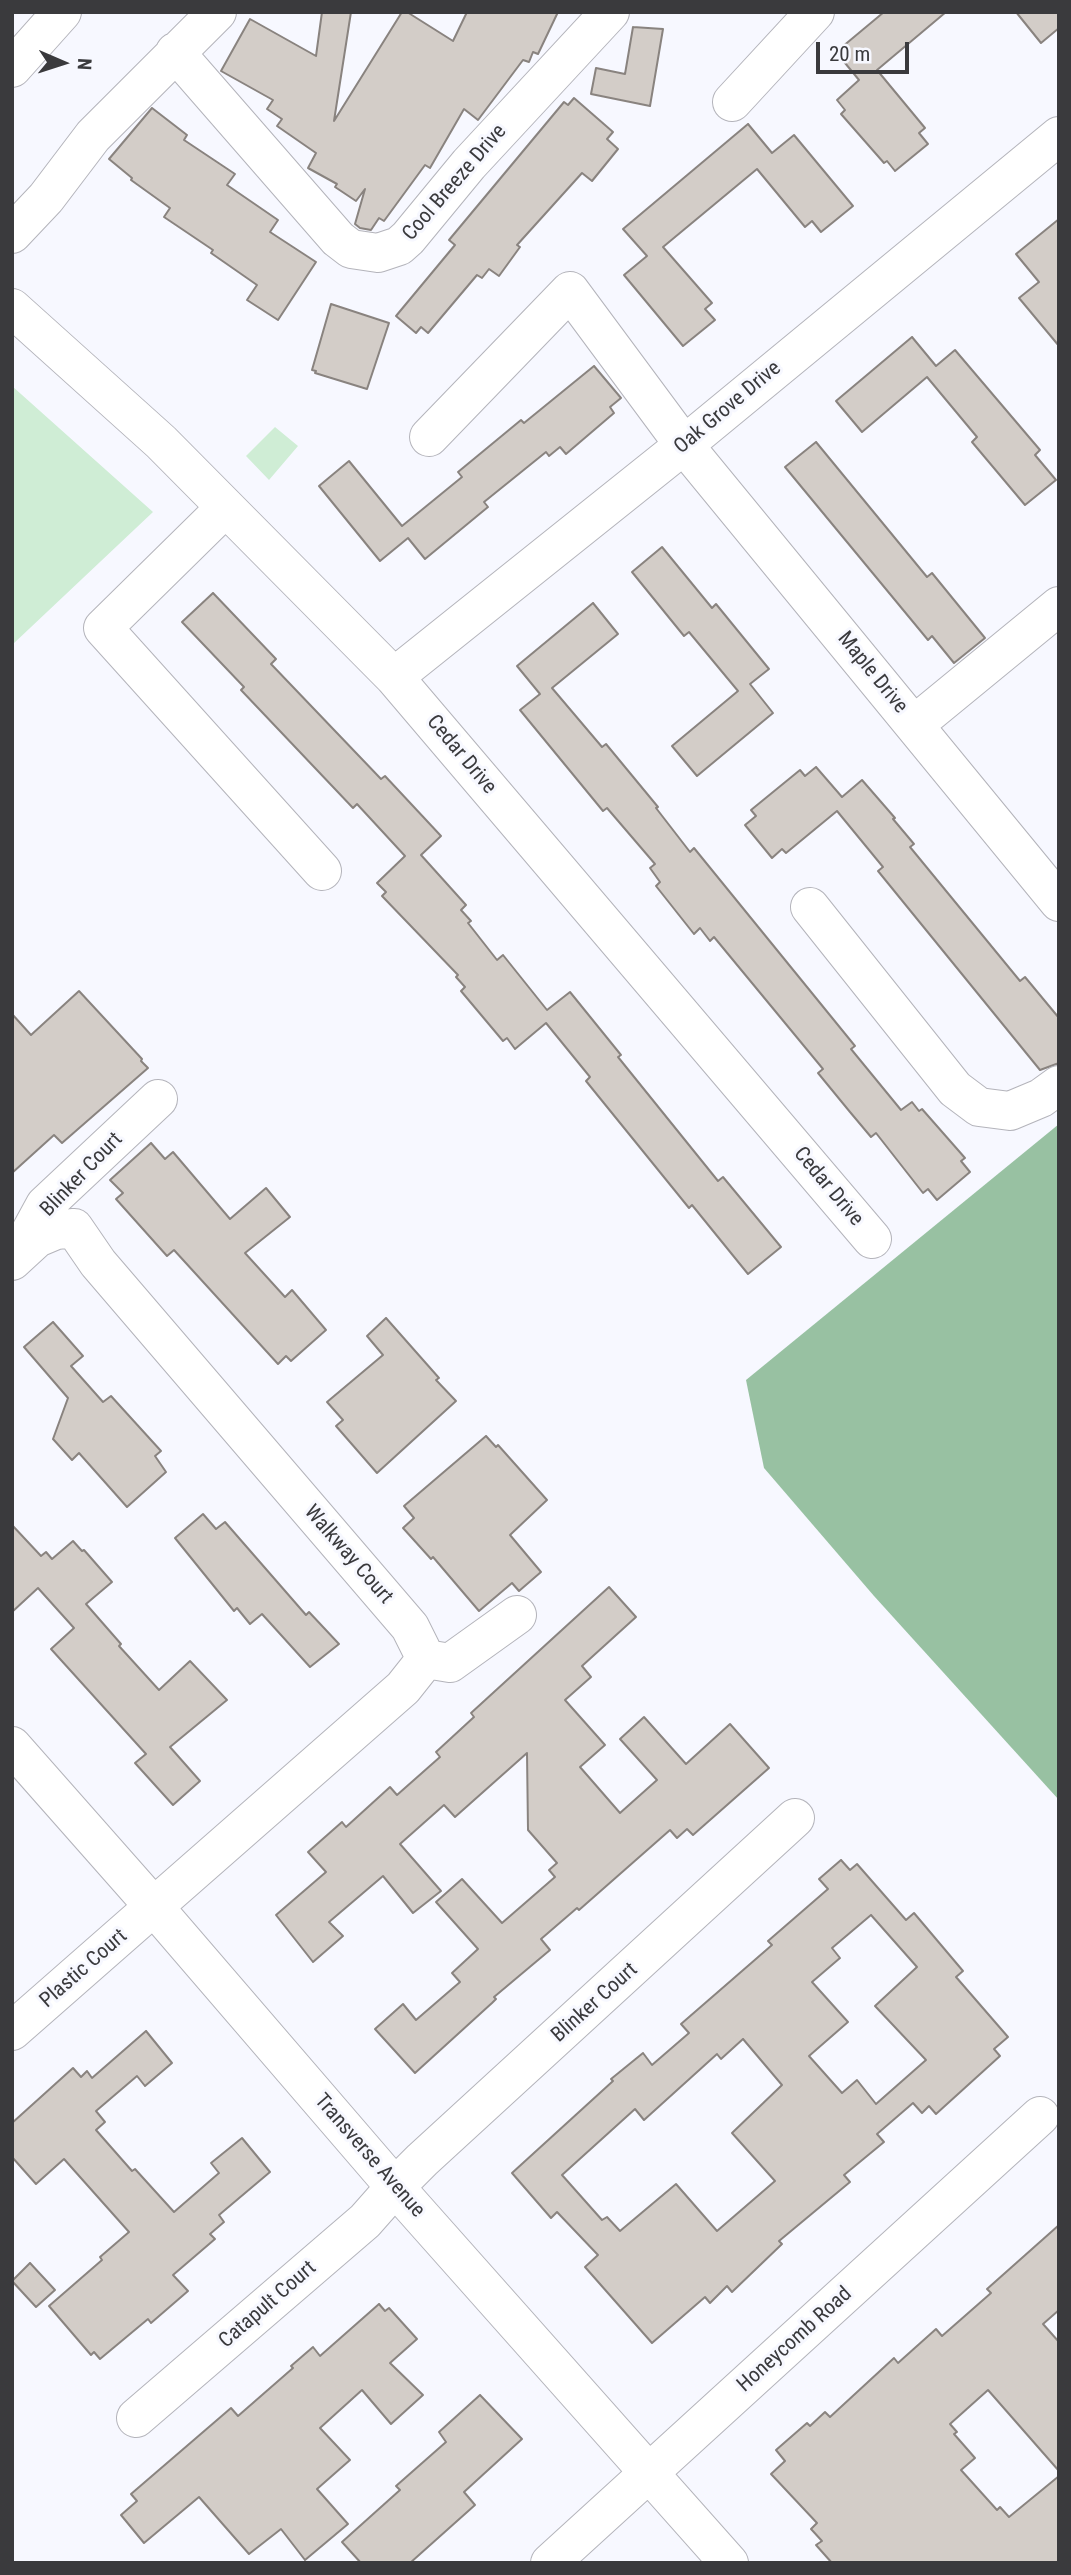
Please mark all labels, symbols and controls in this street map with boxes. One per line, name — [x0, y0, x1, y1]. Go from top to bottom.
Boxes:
north arrow — [28, 28, 98, 98]
scale bar — [819, 28, 912, 72]
text: 20 m — [829, 42, 870, 66]
text: N — [73, 58, 96, 71]
street label: Cool Breeze Drive — [398, 120, 512, 246]
street label: Oak Grove Drive — [670, 356, 786, 460]
street label: Maple Drive — [831, 627, 913, 719]
street label: Cedar Drive — [421, 710, 501, 800]
street label: Blinker Court — [36, 1128, 128, 1222]
street label: Cedar Drive — [788, 1142, 868, 1232]
street label: Walkway Court — [298, 1500, 398, 1610]
street label: Plastic Court — [35, 1924, 133, 2014]
street label: Blinker Court — [547, 1958, 643, 2048]
street label: Transverse Avenue — [308, 2089, 430, 2223]
street label: Catapult Court — [214, 2256, 322, 2354]
street label: Honeycomb Road — [733, 2282, 857, 2398]

